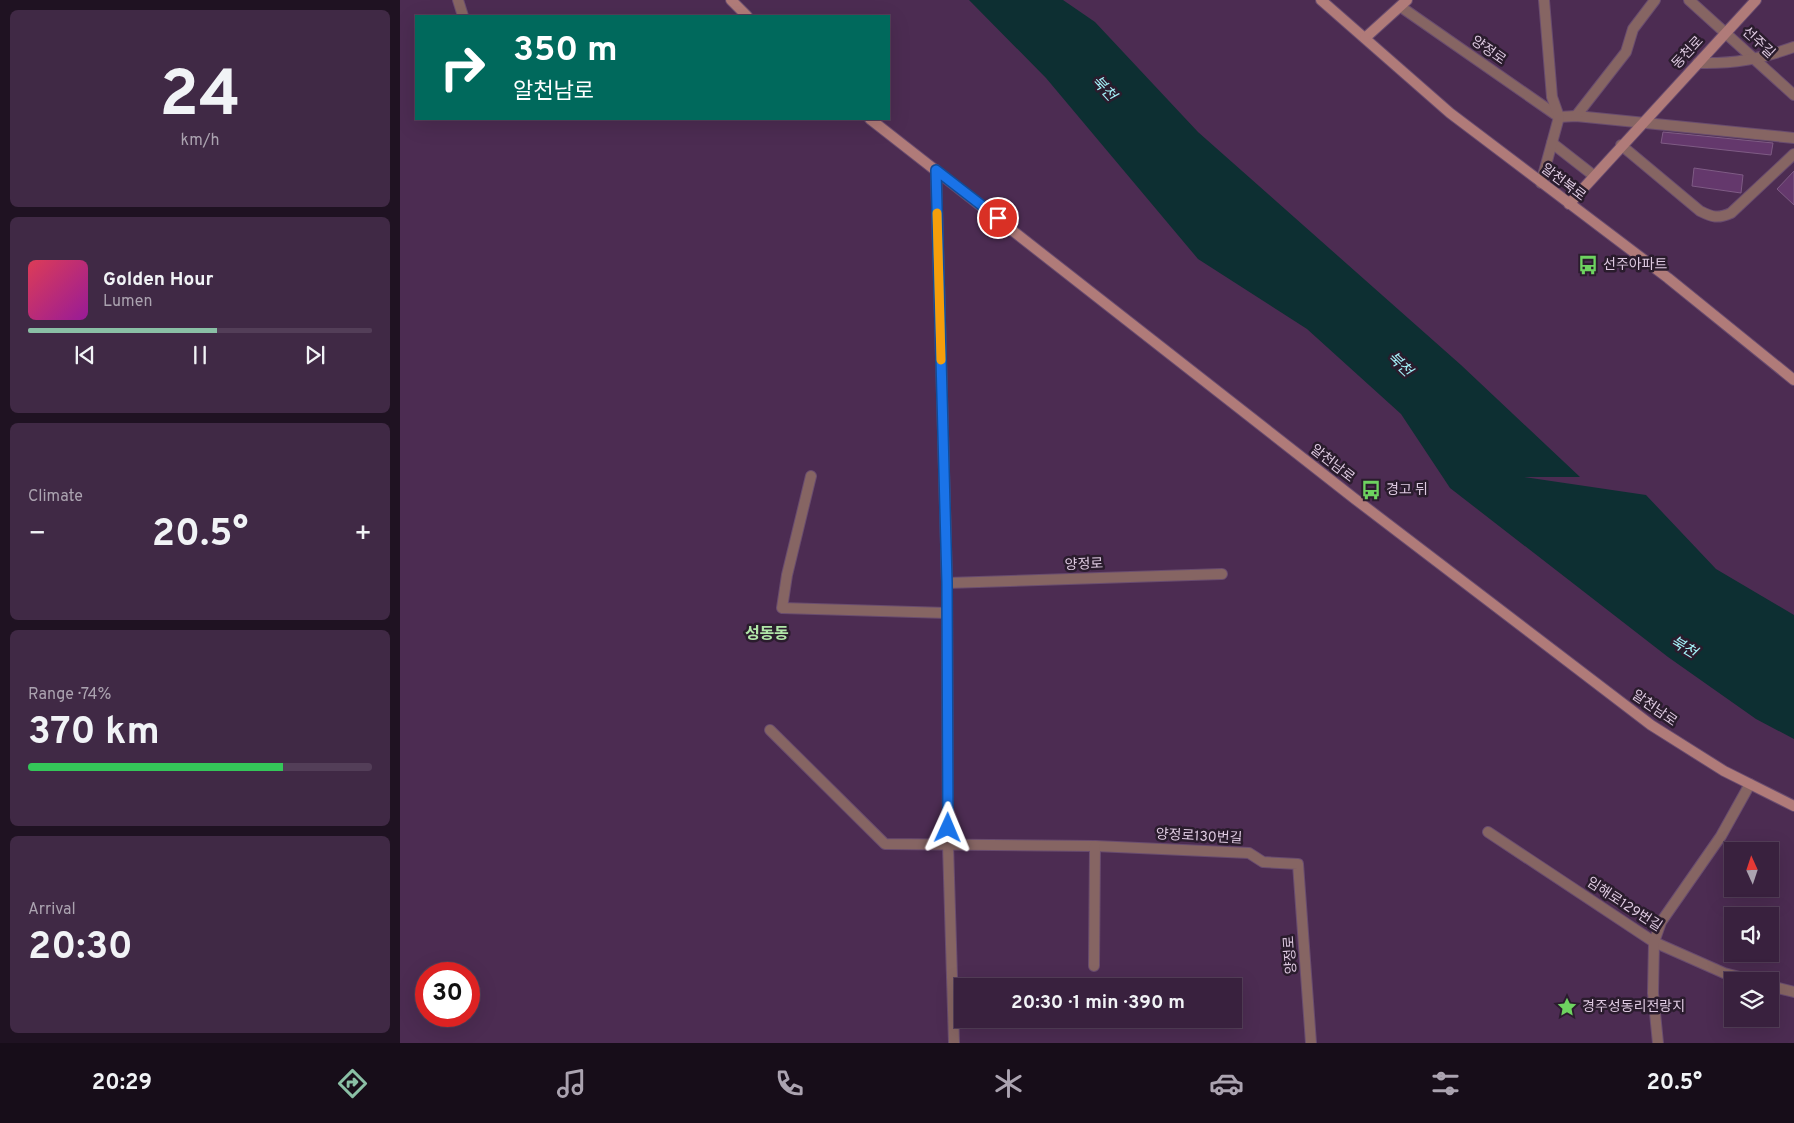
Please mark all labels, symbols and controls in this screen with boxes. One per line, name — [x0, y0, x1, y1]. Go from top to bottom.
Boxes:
street label: 선주길 — [1738, 24, 1778, 62]
text: 350 m — [513, 29, 618, 73]
street label: 동천로 — [1668, 32, 1707, 73]
street label: 양정로 — [1467, 33, 1509, 69]
icon: right — [430, 35, 495, 100]
text: 24 — [159, 57, 241, 139]
water label: 북천 — [1087, 72, 1121, 107]
text: 알천남로 — [513, 79, 594, 106]
text: km/h — [181, 131, 219, 151]
street label: 알천북로 — [1537, 160, 1589, 205]
pin — [977, 197, 1019, 239]
icon: arrive — [984, 204, 1012, 232]
bus stop icon: 선주아파트 — [1577, 254, 1599, 276]
place label: 선주아파트 — [1603, 257, 1668, 274]
text: Golden Hour — [103, 268, 214, 292]
text: Lumen — [103, 292, 153, 312]
icon: previous — [71, 341, 99, 369]
icon: pause — [186, 341, 214, 369]
icon: next — [301, 341, 329, 369]
water label: 북천 — [1382, 349, 1417, 383]
street label: 알천남로 — [1306, 441, 1358, 487]
bus stop icon: 경고 뒤 — [1360, 479, 1382, 501]
place label: 경고 뒤 — [1386, 482, 1428, 499]
text: Climate — [28, 487, 83, 507]
text: 20.5° — [152, 511, 248, 560]
text: − — [28, 517, 46, 553]
text: + — [354, 517, 372, 553]
street label: 양정로 — [1064, 556, 1104, 574]
district label: 성동동 — [745, 625, 789, 645]
water label: 북천 — [1666, 633, 1702, 664]
text: Range · 74% — [28, 685, 111, 705]
street label: 알천남로 — [1628, 686, 1681, 731]
text: 370 km — [28, 709, 160, 758]
position arrow — [921, 801, 973, 853]
street label: 양정로130번길 — [1155, 826, 1243, 848]
north arrow — [1724, 842, 1779, 898]
map controls — [1724, 842, 1779, 1027]
street label: 임해로129번길 — [1583, 874, 1665, 936]
text: Arrival — [28, 900, 76, 920]
button: sound — [1724, 907, 1779, 962]
text: 20:30 — [28, 924, 133, 973]
street label: 양정로 — [1281, 935, 1301, 975]
speed limit sign: 30 — [415, 962, 480, 1027]
button: layers — [1724, 972, 1779, 1027]
text: 20:30 · 1 min · 390 m — [1011, 991, 1185, 1015]
place icon: 경주성동리전랑지 — [1556, 996, 1578, 1018]
place label: 경주성동리전랑지 — [1582, 999, 1685, 1016]
icon: directions — [335, 1066, 370, 1101]
icon: music — [554, 1066, 589, 1101]
icon: phone — [772, 1066, 807, 1101]
icon: climate — [991, 1066, 1026, 1101]
icon: car — [1209, 1066, 1244, 1101]
icon: filters — [1428, 1066, 1463, 1101]
text: 20:29 — [92, 1070, 152, 1097]
text: 20.5° — [1646, 1070, 1702, 1097]

